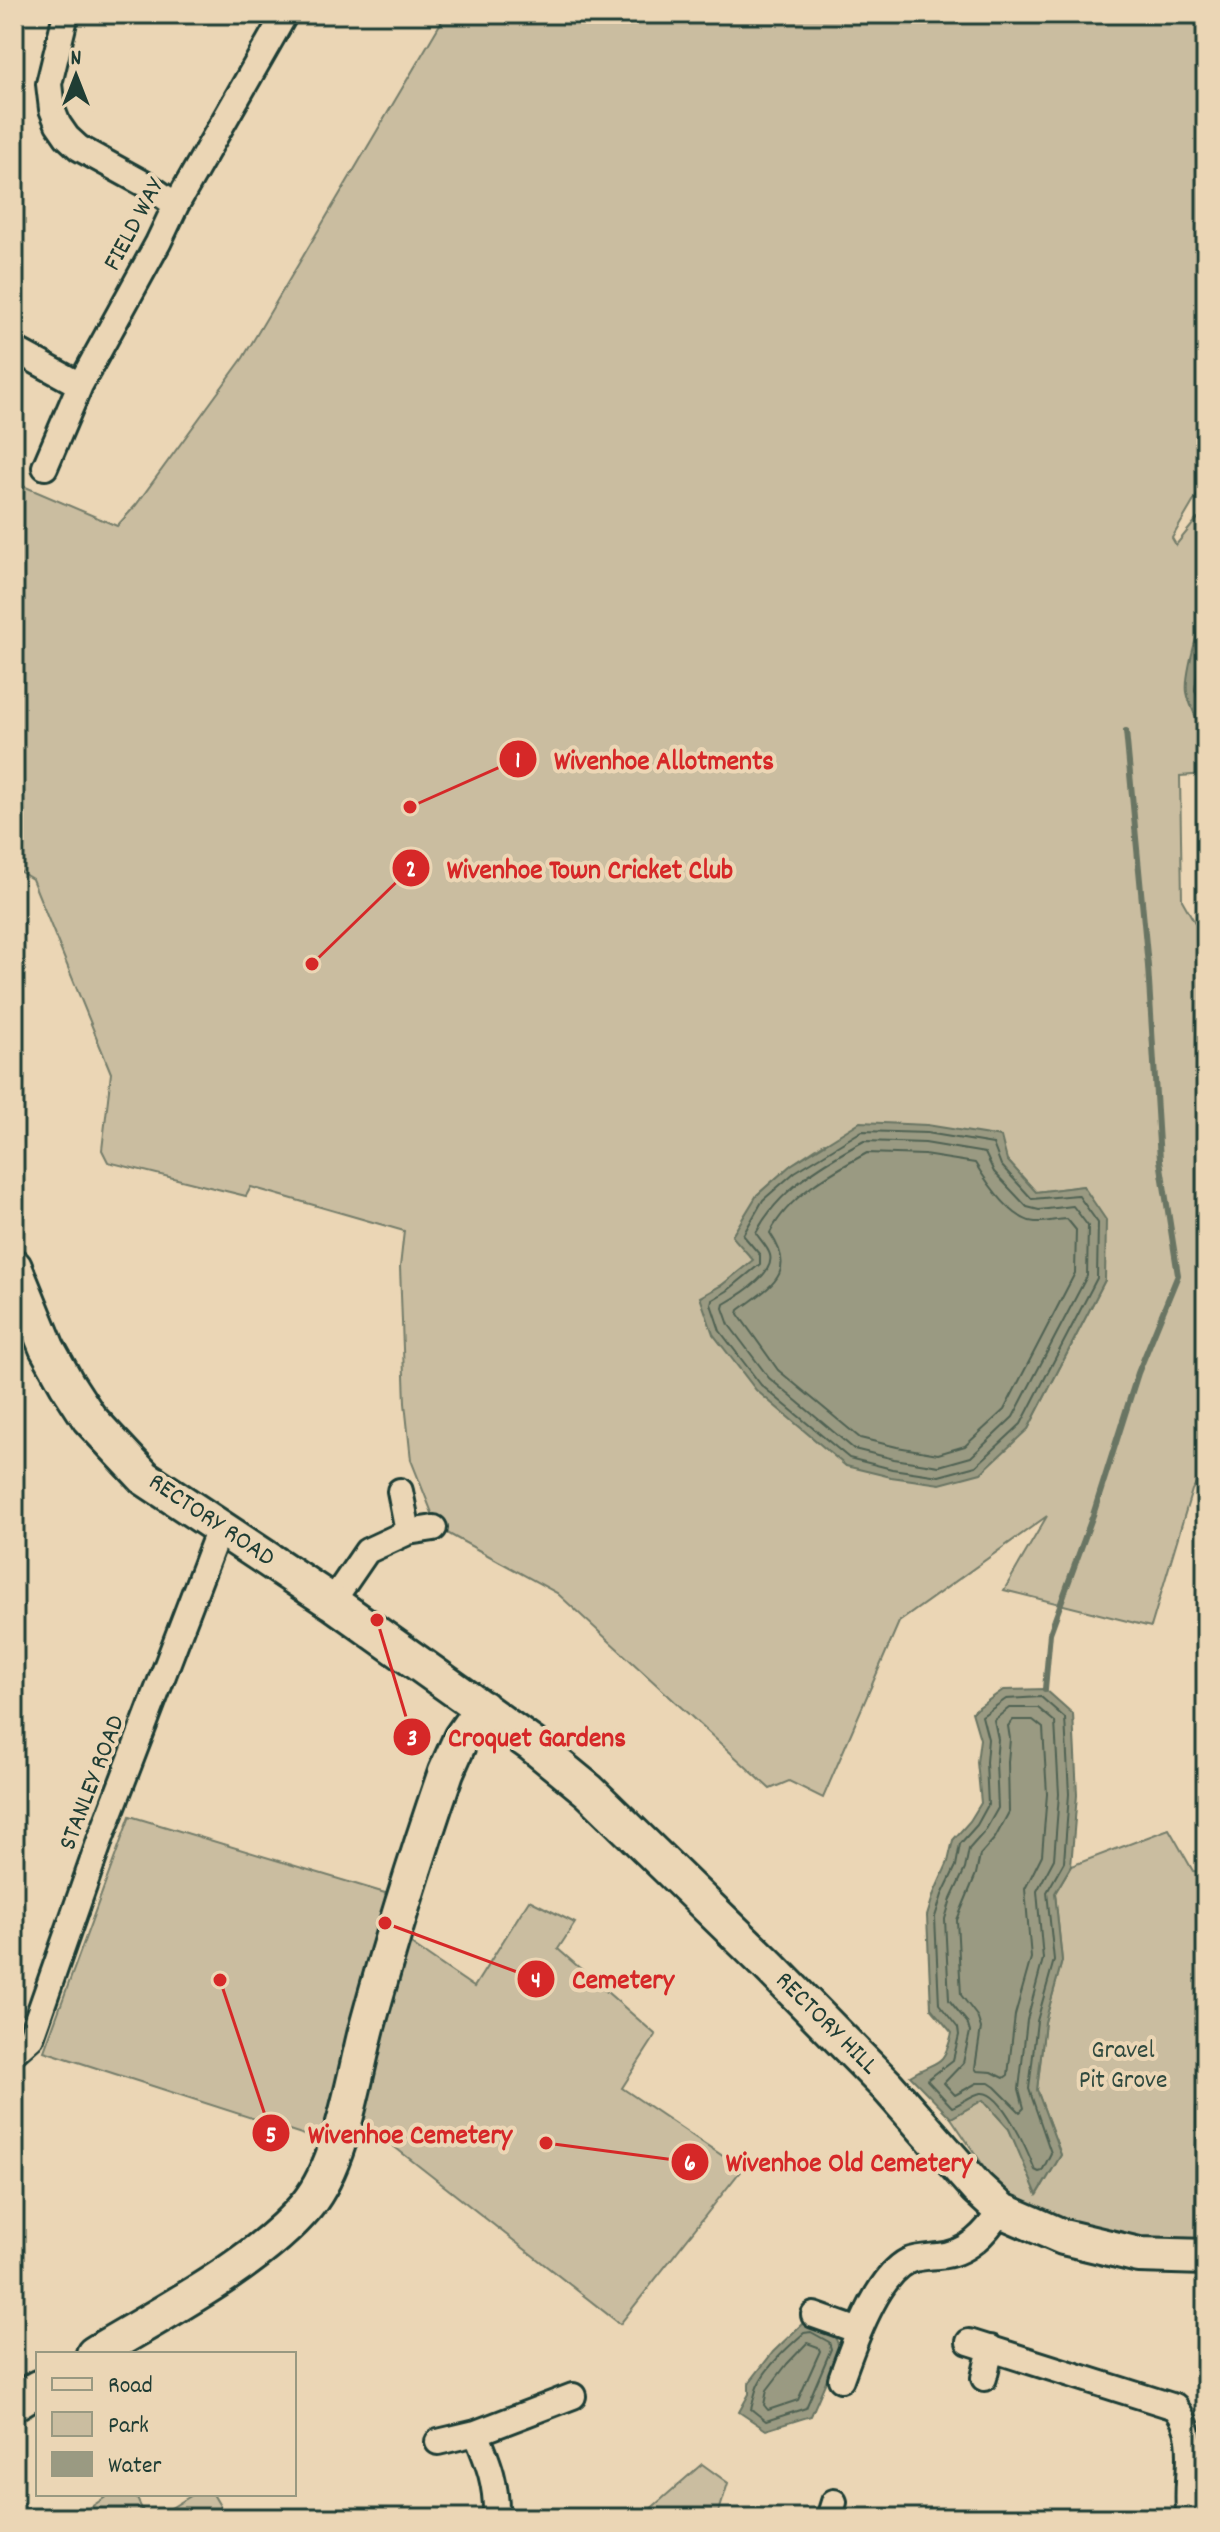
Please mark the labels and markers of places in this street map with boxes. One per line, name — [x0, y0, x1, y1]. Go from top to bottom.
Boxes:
callout: Wivenhoe Allotments — [498, 733, 790, 785]
callout: Wivenhoe Town Cricket Club — [391, 842, 750, 894]
callout: Croquet Gardens — [392, 1711, 642, 1763]
callout: Cemetery — [516, 1953, 690, 2005]
callout: Wivenhoe Cemetery — [251, 2107, 528, 2159]
callout: Wivenhoe Old Cemetery — [670, 2136, 989, 2188]

